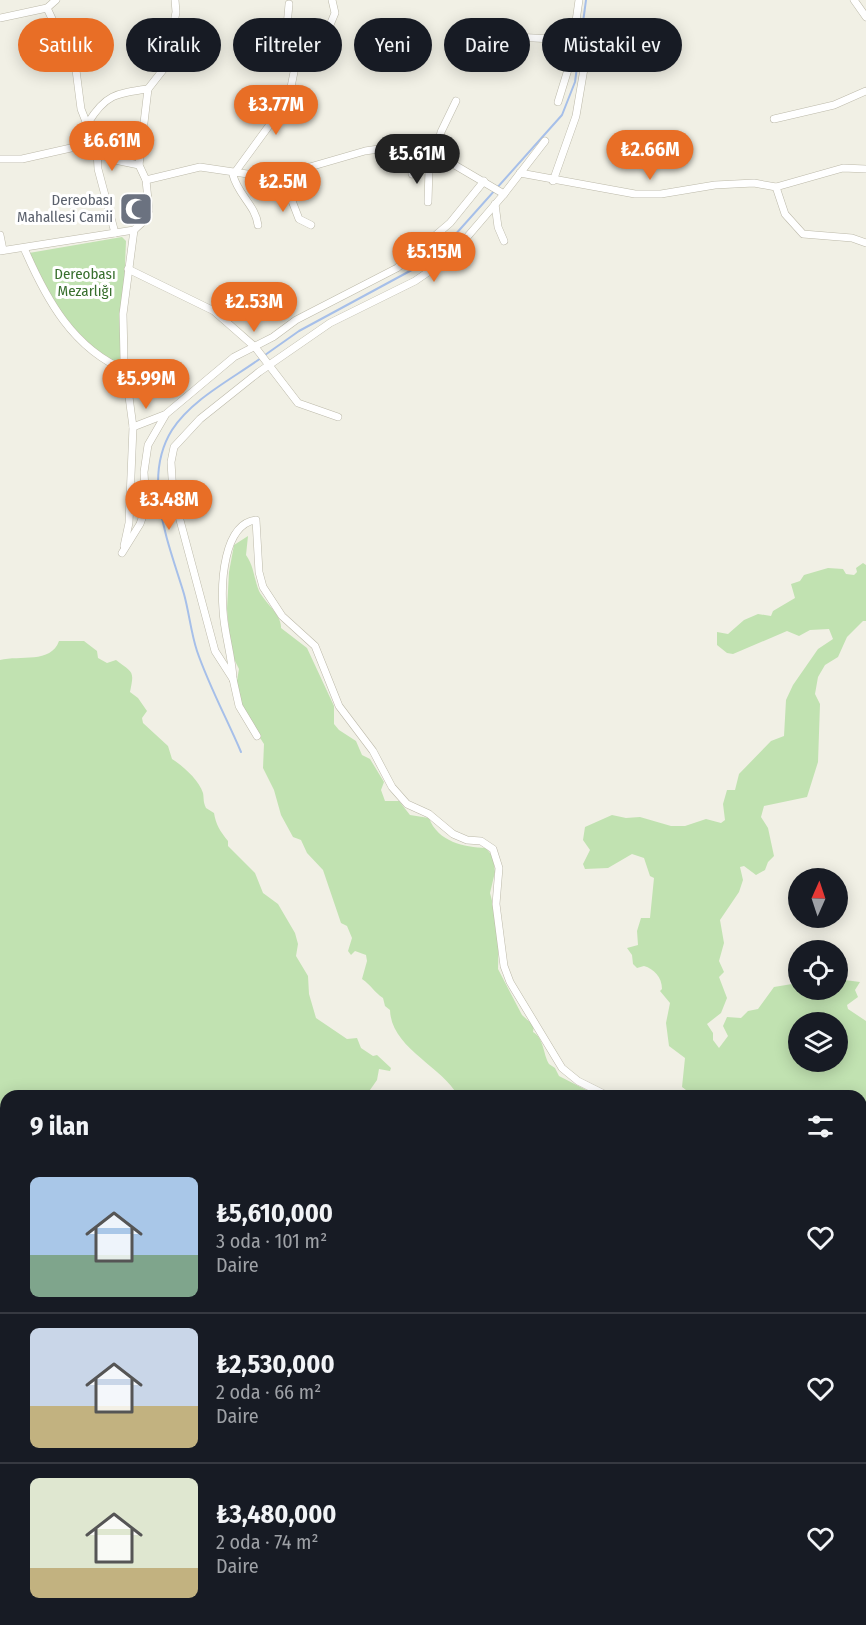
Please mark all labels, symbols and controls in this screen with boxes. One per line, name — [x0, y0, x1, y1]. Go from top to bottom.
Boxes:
chip: Satılık — [18, 18, 114, 72]
chip: Kiralık — [126, 18, 221, 72]
chip: Filtreler — [233, 18, 342, 72]
chip: Yeni — [354, 18, 432, 72]
chip: Daire — [444, 18, 530, 72]
chip: Müstakil ev — [542, 18, 682, 72]
pin: ₺3.77M — [227, 85, 325, 136]
text: ₺3.77M — [248, 92, 304, 116]
pin: ₺6.61M — [63, 121, 161, 172]
text: ₺6.61M — [83, 128, 141, 152]
pin: ₺2.66M — [601, 130, 699, 181]
pin: ₺5.61M — [368, 134, 466, 185]
text: ₺2.66M — [620, 137, 680, 161]
text: ₺5.61M — [389, 141, 445, 165]
pin: ₺2.5M — [241, 162, 325, 213]
text: ₺2.5M — [259, 169, 307, 193]
place label: Dereobası Mahallesi Camii — [17, 191, 113, 226]
mosque icon: Dereobası Mahallesi Camii — [118, 191, 154, 227]
pin: ₺5.15M — [385, 232, 483, 283]
text: ₺5.15M — [406, 239, 462, 263]
park label: Dereobası Mezarlığı — [54, 265, 116, 300]
pin: ₺2.53M — [205, 282, 303, 333]
text: ₺2.53M — [225, 289, 283, 313]
pin: ₺5.99M — [97, 359, 195, 410]
text: ₺5.99M — [116, 366, 176, 390]
pin: ₺3.48M — [120, 480, 218, 531]
text: ₺3.48M — [139, 487, 199, 511]
north arrow — [788, 868, 848, 928]
map controls — [788, 868, 848, 1072]
button: locate — [788, 940, 848, 1000]
button: layers — [788, 1012, 848, 1072]
icon: filters — [804, 1110, 837, 1143]
text: 9 ilan — [30, 1111, 89, 1142]
text: ₺5,610,000 — [216, 1198, 333, 1229]
icon: home — [78, 1201, 150, 1273]
icon: heart — [804, 1221, 837, 1254]
text: 3 oda · 101 m² — [216, 1229, 327, 1253]
text: Daire — [216, 1253, 259, 1277]
text: ₺2,530,000 — [216, 1349, 335, 1380]
icon: home — [78, 1352, 150, 1424]
icon: heart — [804, 1372, 837, 1405]
text: 2 oda · 66 m² — [216, 1380, 321, 1404]
text: Daire — [216, 1404, 259, 1428]
text: ₺3,480,000 — [216, 1499, 337, 1530]
icon: home — [78, 1502, 150, 1574]
icon: heart — [804, 1522, 837, 1555]
text: 2 oda · 74 m² — [216, 1530, 319, 1554]
text: Daire — [216, 1554, 259, 1578]

